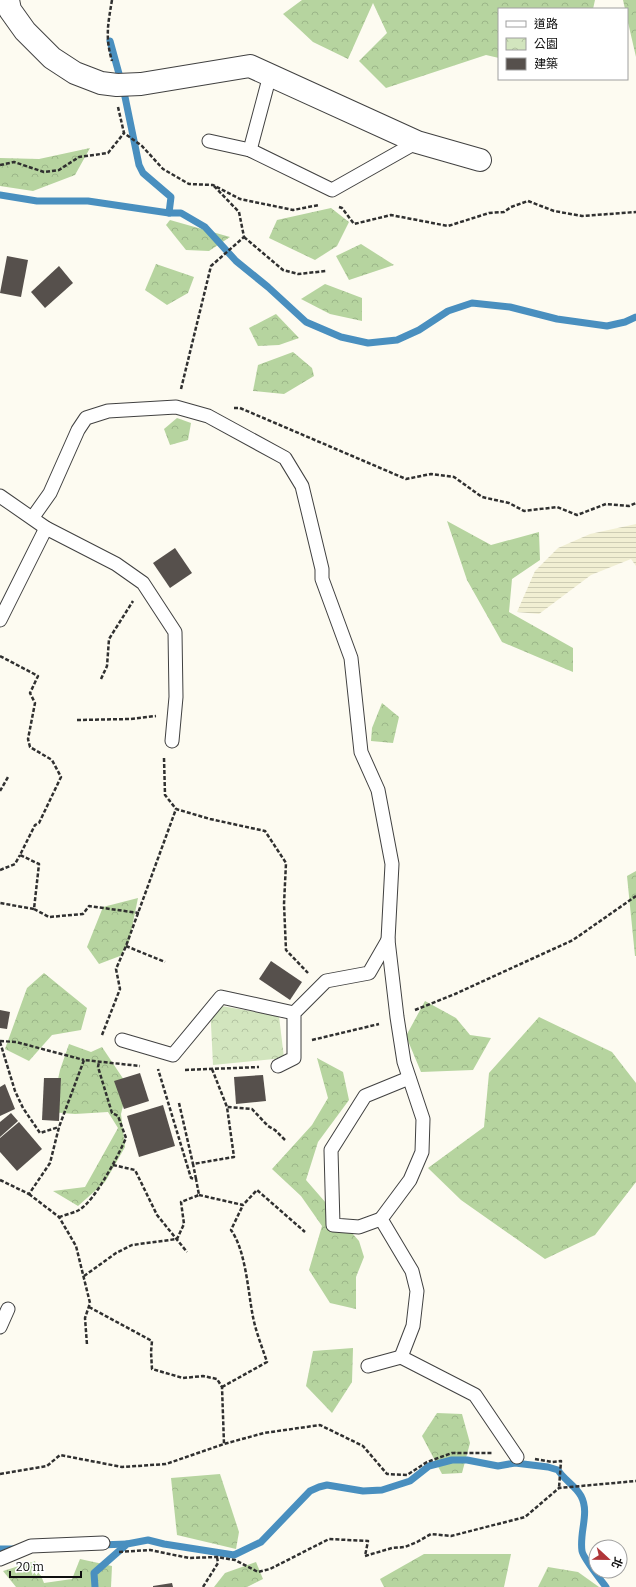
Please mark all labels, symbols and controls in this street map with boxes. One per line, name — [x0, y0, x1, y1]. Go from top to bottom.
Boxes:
legend — [498, 8, 628, 80]
text: 道路 — [534, 17, 558, 31]
text: 公園 — [534, 37, 558, 51]
text: 建築 — [534, 57, 558, 71]
north arrow — [588, 1539, 628, 1579]
scale bar — [10, 1553, 81, 1579]
text: 北 — [609, 1555, 625, 1570]
text: 20 m — [16, 1560, 45, 1574]

